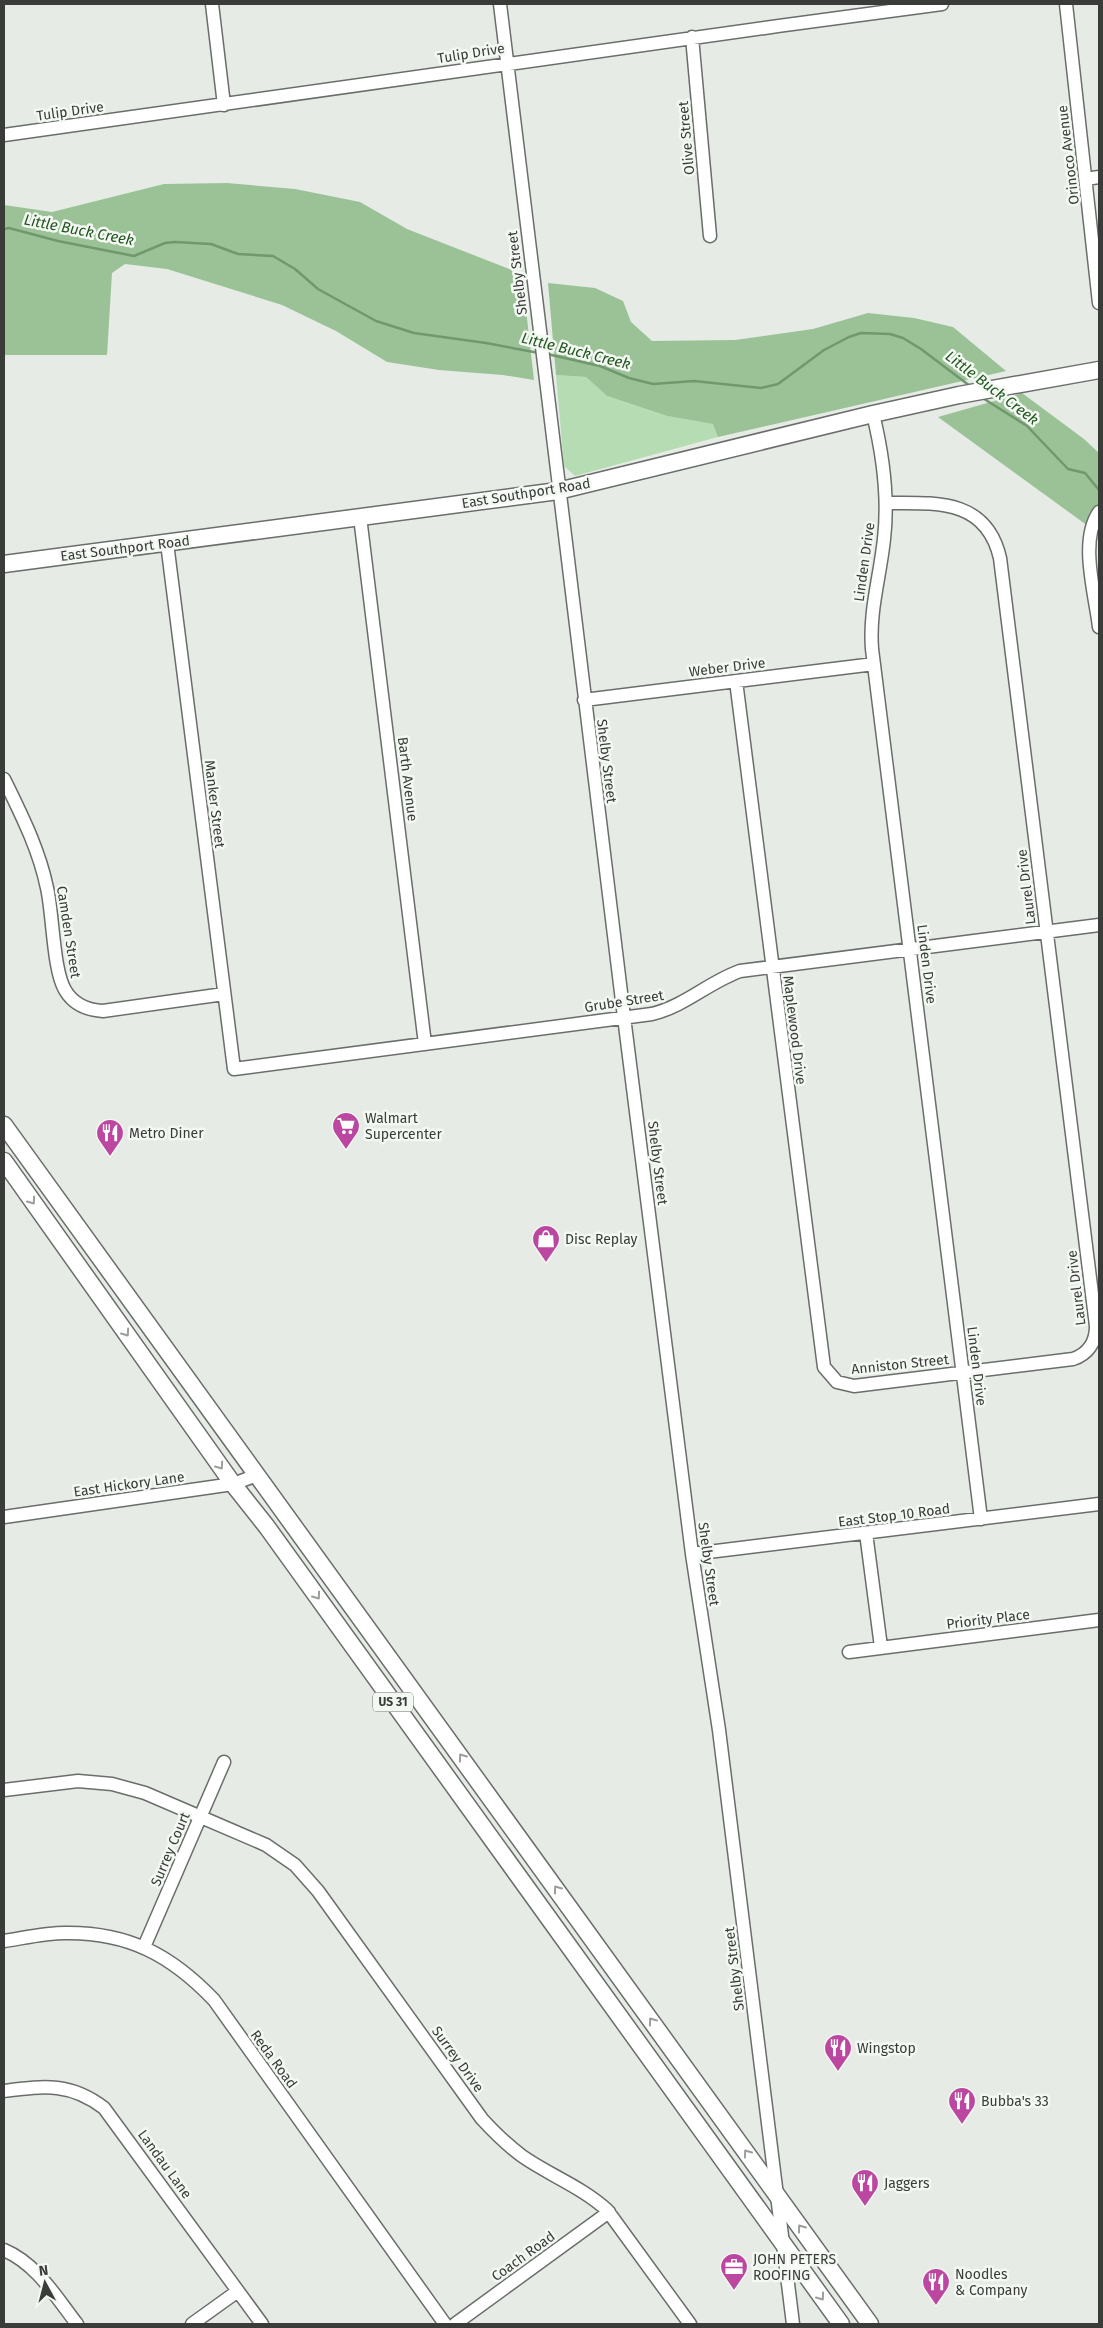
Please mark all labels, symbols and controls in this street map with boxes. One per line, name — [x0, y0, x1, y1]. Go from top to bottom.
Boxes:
street label: Tulip Drive — [436, 40, 506, 67]
street label: Tulip Drive — [35, 98, 105, 125]
street label: Olive Street — [675, 99, 698, 176]
street label: Orinoco Avenue — [1054, 104, 1083, 206]
water label: Little Buck Creek — [22, 211, 136, 249]
street label: Shelby Street — [504, 229, 531, 316]
water label: Little Buck Creek — [520, 329, 632, 373]
water label: Little Buck Creek — [942, 347, 1042, 429]
street label: East Southport Road — [460, 475, 592, 512]
street label: Linden Drive — [851, 521, 878, 603]
street label: East Southport Road — [59, 532, 191, 565]
street label: Weber Drive — [688, 654, 766, 681]
street label: Shelby Street — [593, 718, 620, 805]
street label: Barth Avenue — [394, 736, 421, 822]
street label: Manker Street — [201, 759, 228, 850]
street label: Laurel Drive — [1013, 848, 1040, 926]
street label: Camden Street — [53, 885, 84, 980]
street label: Linden Drive — [913, 923, 940, 1005]
street label: Maplewood Drive — [779, 975, 810, 1086]
street label: Grube Street — [583, 987, 666, 1016]
place label: Walmart Supercenter — [365, 1110, 442, 1143]
supermarket icon: Walmart Supercenter — [331, 1111, 361, 1150]
restaurant icon: Metro Diner — [95, 1118, 125, 1157]
street label: Shelby Street — [644, 1120, 671, 1207]
place label: Metro Diner — [129, 1125, 204, 1142]
one-way arrow — [26, 1195, 35, 1204]
shop icon: Disc Replay — [531, 1224, 561, 1263]
place label: Disc Replay — [565, 1231, 638, 1248]
street label: Laurel Drive — [1063, 1249, 1090, 1327]
street label: Linden Drive — [963, 1325, 990, 1407]
one-way arrow — [120, 1327, 129, 1337]
street label: Anniston Street — [851, 1351, 951, 1378]
one-way arrow — [214, 1460, 223, 1469]
street label: East Hickory Lane — [73, 1468, 186, 1501]
street label: East Stop 10 Road — [837, 1500, 951, 1531]
street label: Shelby Street — [694, 1521, 723, 1608]
one-way arrow — [310, 1591, 320, 1600]
street label: Priority Place — [945, 1606, 1031, 1633]
road number: US 31 — [373, 1692, 413, 1711]
one-way arrow — [460, 1754, 468, 1763]
street label: Surrey Court — [147, 1809, 194, 1889]
one-way arrow — [554, 1885, 563, 1895]
street label: Shelby Street — [721, 1925, 748, 2012]
one-way arrow — [649, 2017, 658, 2027]
street label: Surrey Drive — [428, 2023, 487, 2096]
street label: Reda Road — [247, 2027, 300, 2092]
restaurant icon: Wingstop — [823, 2033, 853, 2072]
place label: Wingstop — [857, 2040, 916, 2057]
restaurant icon: Bubba's 33 — [947, 2086, 977, 2125]
place label: Bubba's 33 — [981, 2093, 1049, 2110]
street label: Landau Lane — [134, 2127, 195, 2202]
one-way arrow — [744, 2149, 753, 2159]
restaurant icon: Jaggers — [850, 2168, 880, 2207]
place label: Jaggers — [884, 2175, 930, 2192]
one-way arrow — [798, 2224, 807, 2234]
street label: Coach Road — [488, 2228, 558, 2285]
place label: JOHN PETERS ROOFING — [753, 2251, 836, 2284]
office icon: JOHN PETERS ROOFING — [719, 2252, 749, 2291]
north arrow — [20, 2258, 70, 2308]
text: N — [38, 2262, 49, 2280]
place label: Noodles & Company — [955, 2266, 1028, 2299]
restaurant icon: Noodles & Company — [921, 2267, 951, 2306]
one-way arrow — [815, 2291, 824, 2301]

